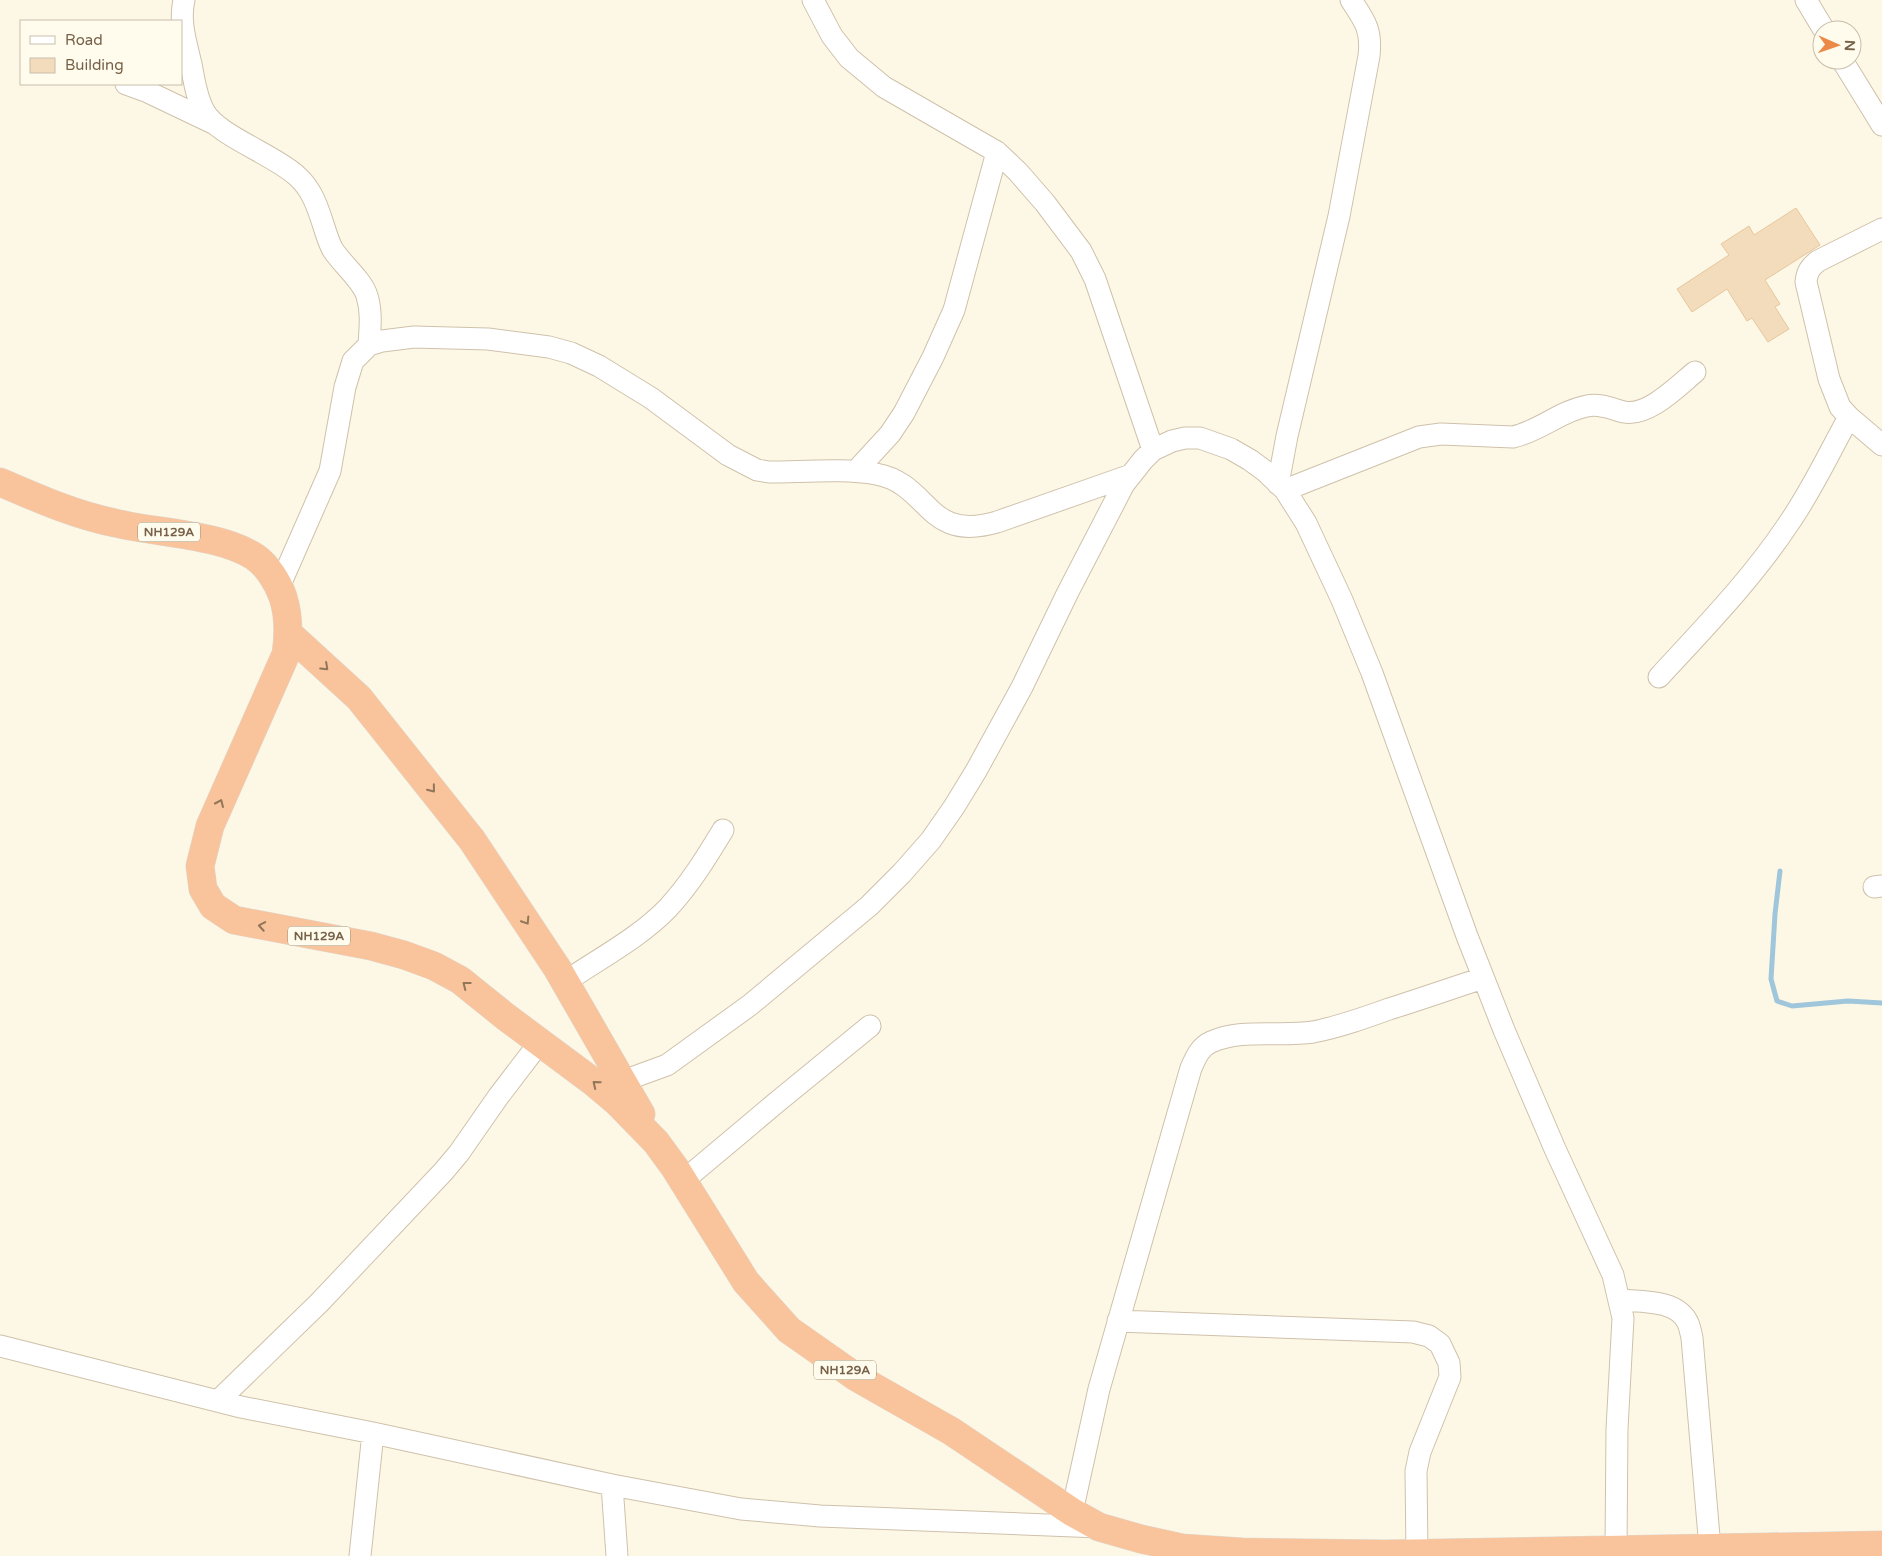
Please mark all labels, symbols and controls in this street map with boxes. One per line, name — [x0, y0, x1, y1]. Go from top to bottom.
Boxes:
legend — [20, 20, 182, 85]
north arrow — [1812, 20, 1862, 70]
text: Road — [65, 31, 103, 49]
text: N — [1841, 40, 1858, 51]
text: Building — [65, 56, 124, 74]
road number: NH129A — [138, 522, 200, 542]
one-way arrow — [320, 661, 329, 670]
one-way arrow — [426, 783, 434, 792]
one-way arrow — [213, 799, 224, 808]
one-way arrow — [520, 916, 529, 925]
one-way arrow — [258, 921, 266, 931]
road number: NH129A — [288, 926, 350, 946]
one-way arrow — [463, 982, 472, 991]
one-way arrow — [592, 1080, 601, 1089]
road number: NH129A — [814, 1360, 876, 1380]

